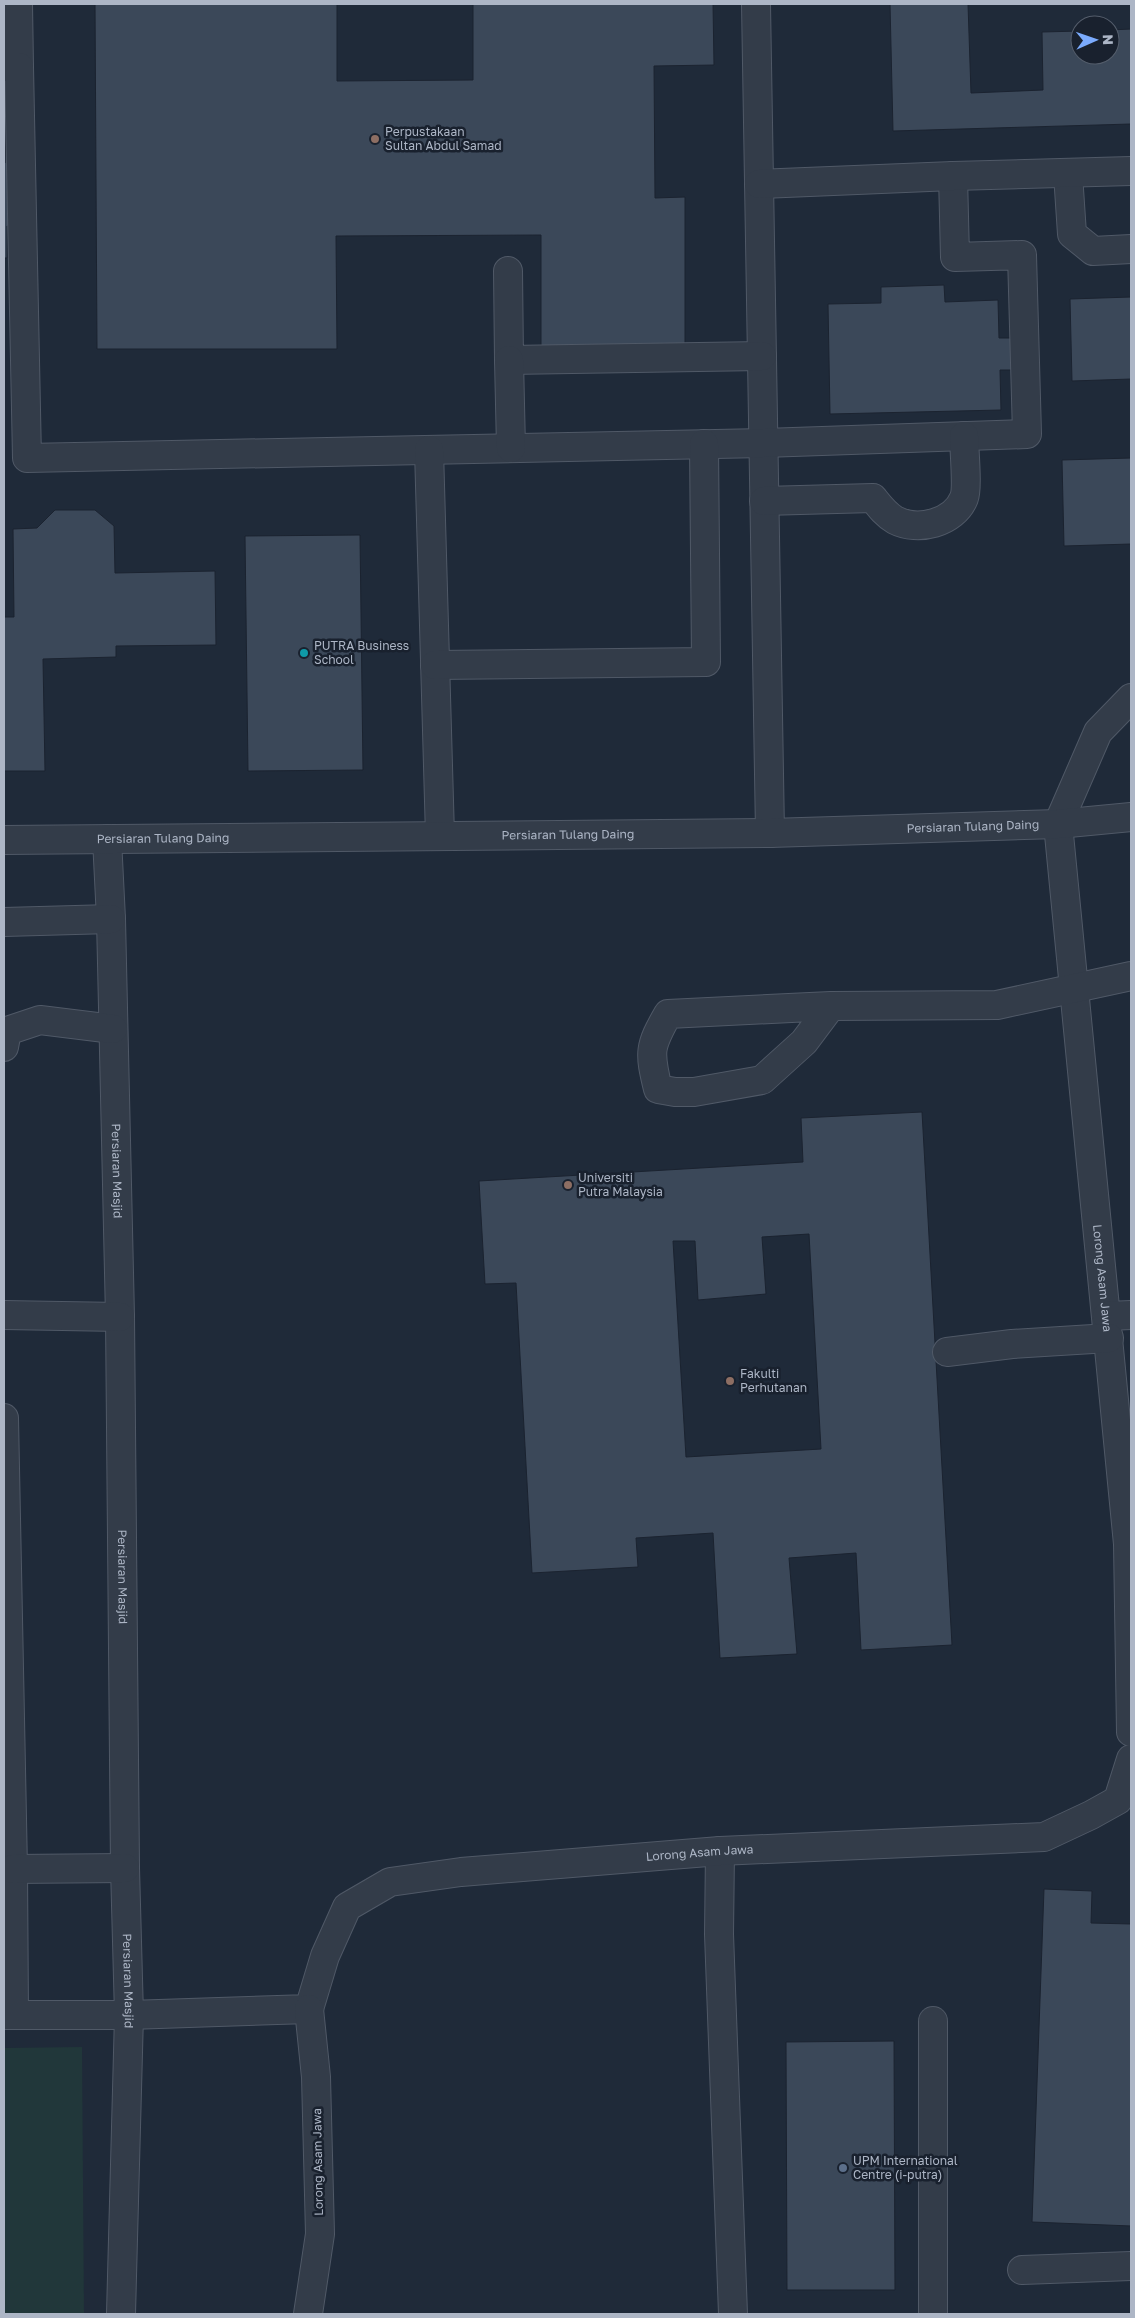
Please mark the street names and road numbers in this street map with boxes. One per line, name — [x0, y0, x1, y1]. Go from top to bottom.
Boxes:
street label: Persiaran Tulang Daing — [906, 817, 1039, 836]
street label: Persiaran Tulang Daing — [502, 826, 634, 842]
street label: Persiaran Tulang Daing — [97, 830, 229, 846]
street label: Persiaran Masjid — [109, 1123, 126, 1218]
street label: Lorong Asam Jawa — [1090, 1224, 1115, 1333]
street label: Persiaran Masjid — [115, 1529, 131, 1624]
street label: Lorong Asam Jawa — [645, 1842, 754, 1864]
street label: Persiaran Masjid — [120, 1933, 137, 2028]
street label: Lorong Asam Jawa — [309, 2108, 326, 2216]

